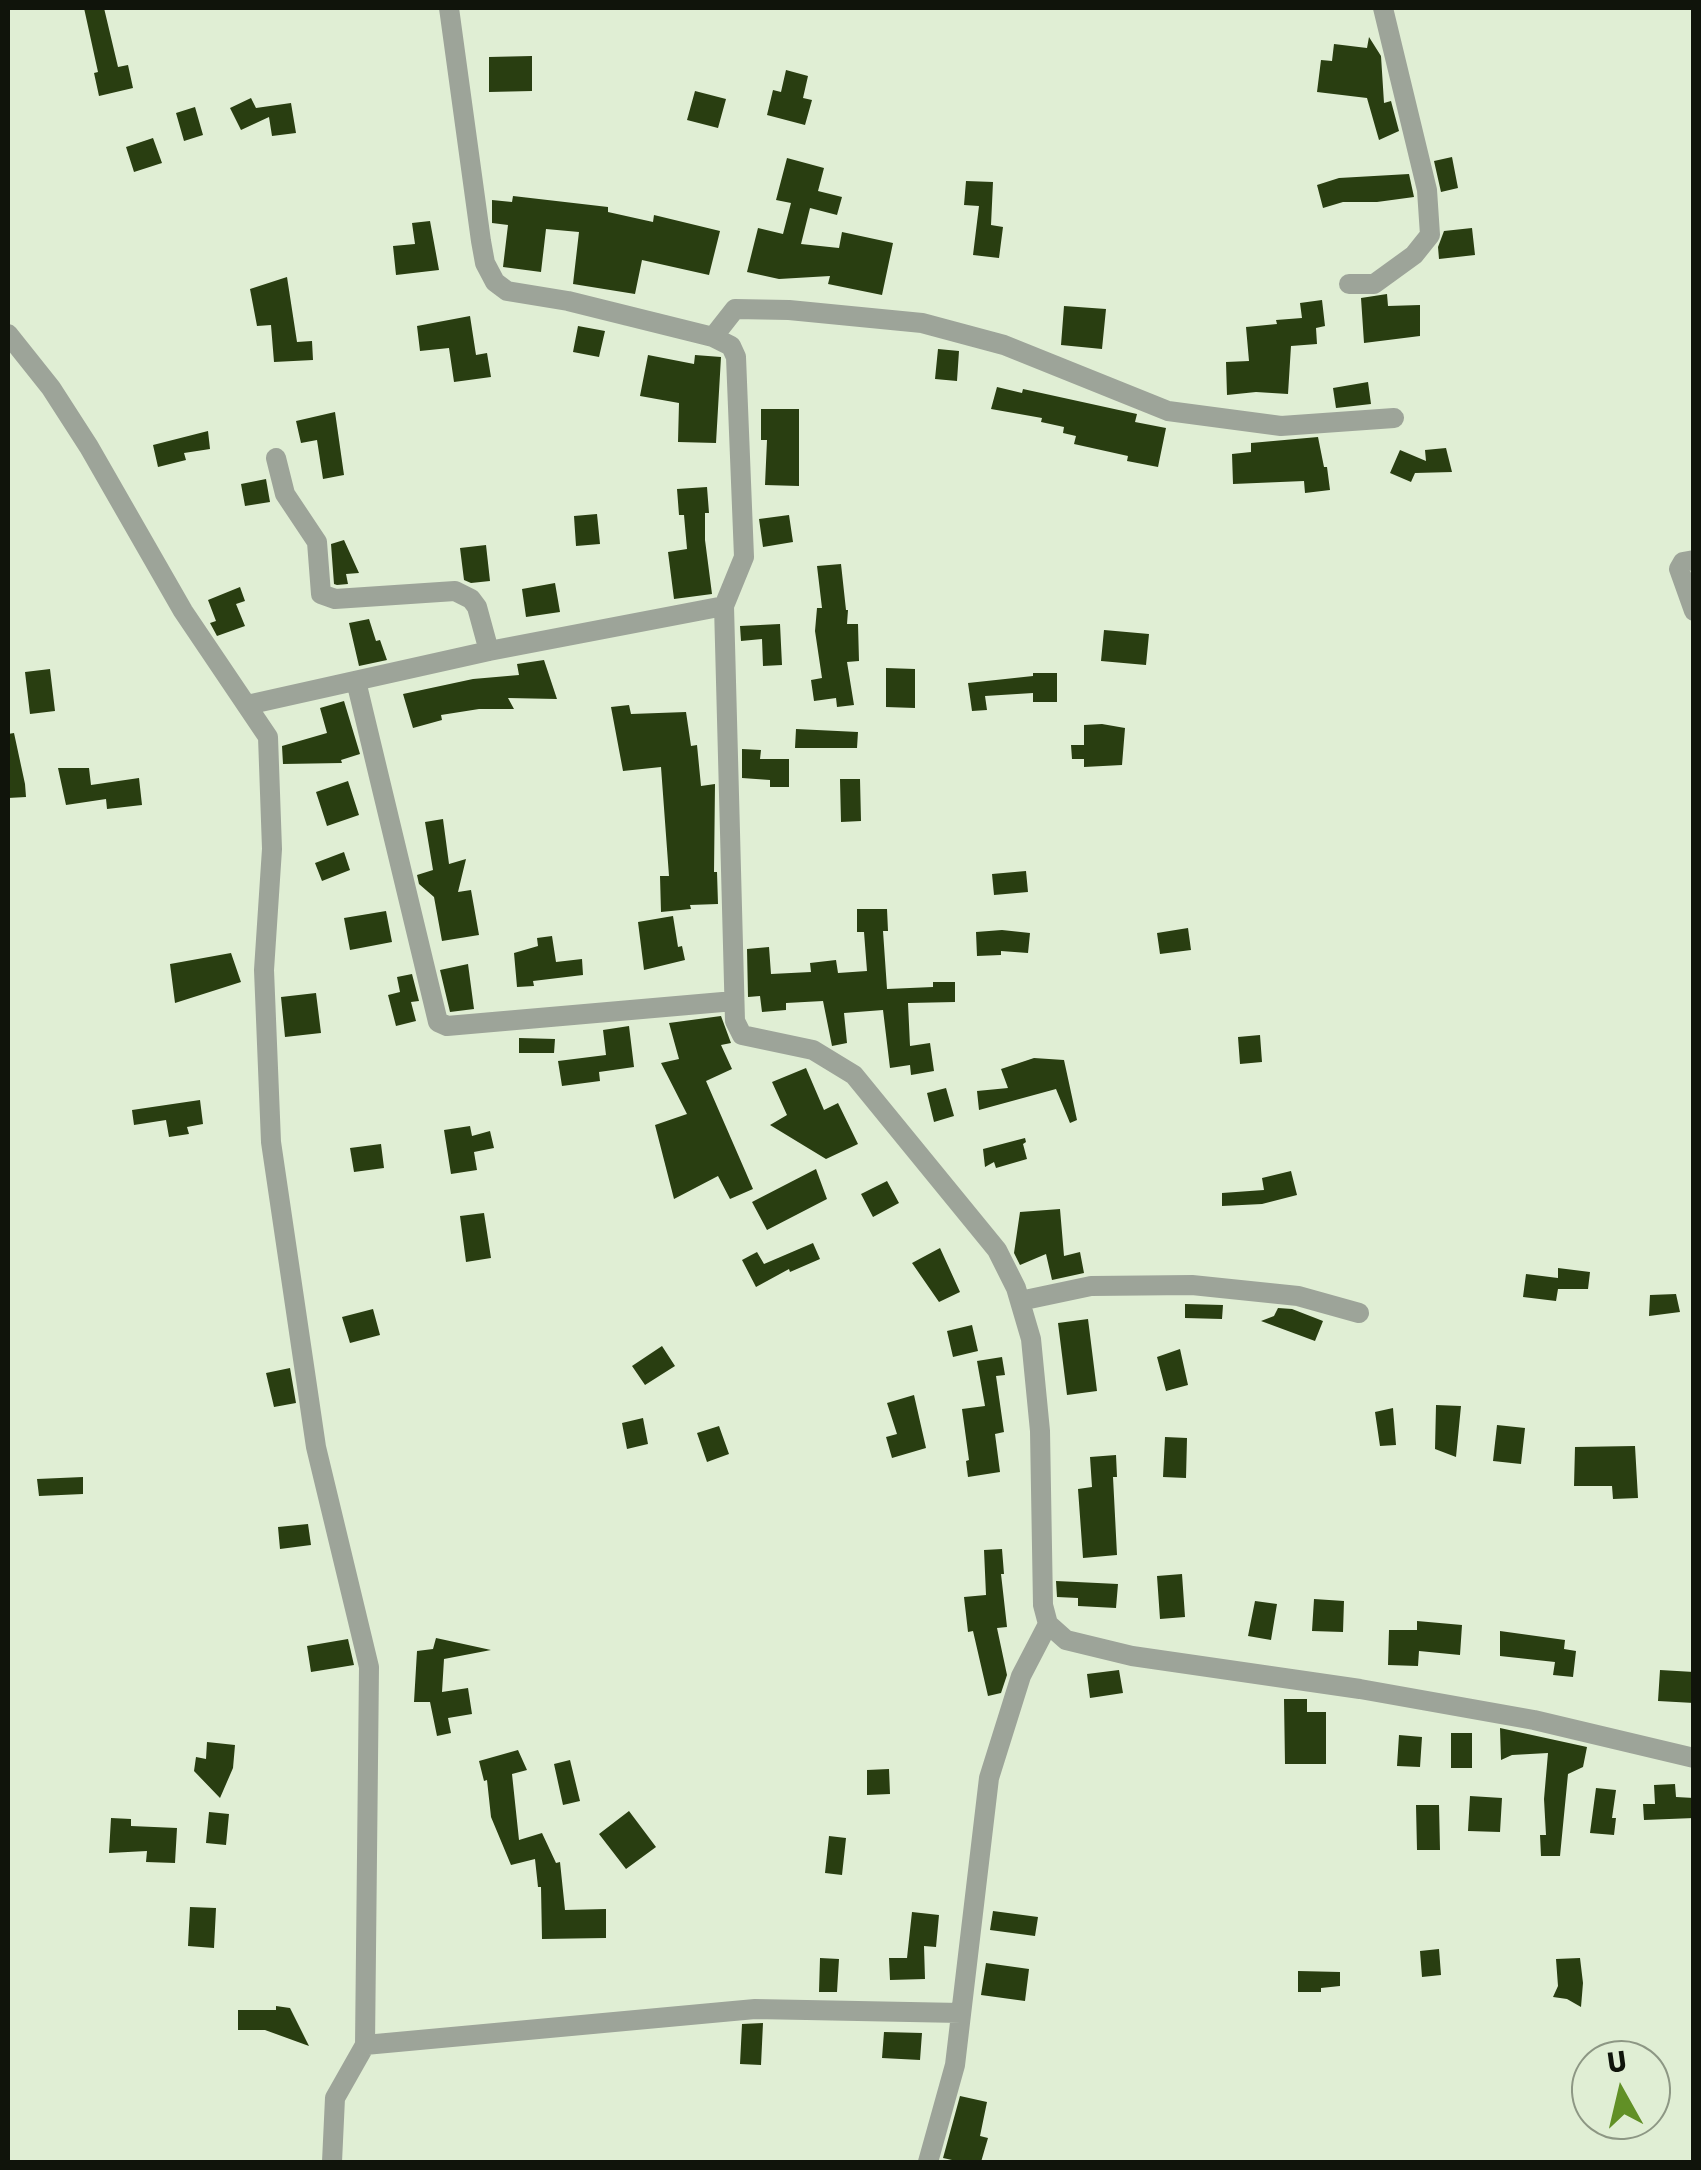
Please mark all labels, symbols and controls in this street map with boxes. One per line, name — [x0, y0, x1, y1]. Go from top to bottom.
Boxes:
north arrow — [1571, 2040, 1671, 2140]
text: U — [1604, 2040, 1630, 2083]

